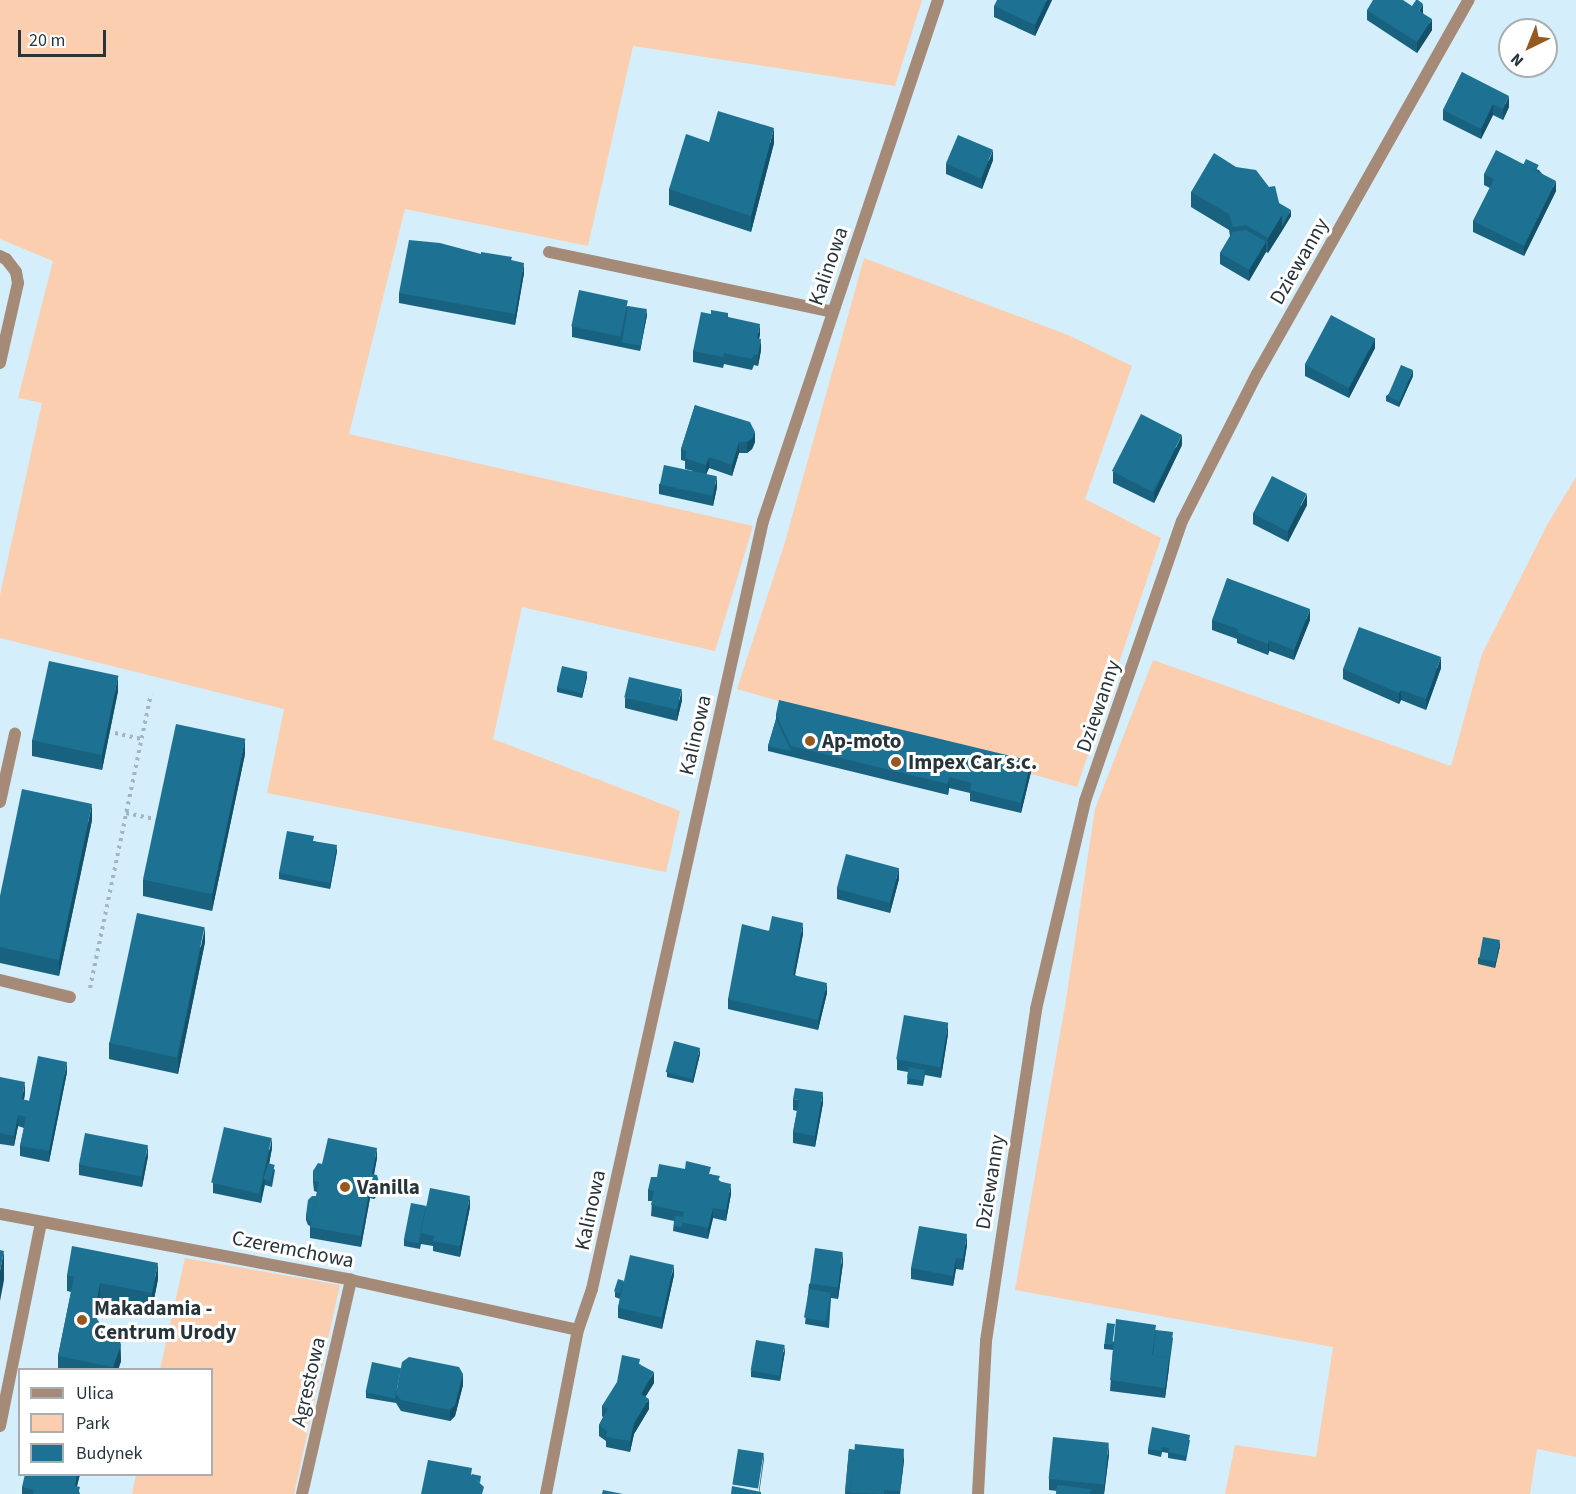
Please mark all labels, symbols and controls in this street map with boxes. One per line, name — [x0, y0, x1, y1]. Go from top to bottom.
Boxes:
scale bar — [21, 18, 110, 56]
north arrow — [1498, 18, 1558, 78]
text: 20 m — [29, 28, 65, 53]
text: N — [1506, 48, 1528, 71]
street label: Dziewanny — [1264, 213, 1334, 309]
street label: Kalinowa — [803, 223, 853, 309]
street label: Dziewanny — [1071, 657, 1125, 755]
street label: Kalinowa — [674, 692, 716, 778]
place label: Ap-moto — [822, 728, 901, 754]
marker: Ap-moto — [803, 734, 817, 748]
place label: Impex Car s.c. — [908, 749, 1037, 775]
marker: Impex Car s.c. — [889, 755, 903, 769]
street label: Dziewanny — [970, 1133, 1010, 1231]
street label: Kalinowa — [569, 1168, 611, 1252]
place label: Vanilla — [357, 1174, 420, 1200]
marker: Vanilla — [338, 1180, 352, 1194]
street label: Czeremchowa — [230, 1225, 356, 1273]
place label: Makadamia - Centrum Urody — [94, 1295, 236, 1345]
marker: Makadamia - Centrum Urody — [75, 1313, 89, 1327]
street label: Agrestowa — [285, 1335, 331, 1429]
legend — [18, 1368, 213, 1476]
text: Ulica — [76, 1381, 114, 1406]
text: Park — [76, 1411, 110, 1436]
text: Budynek — [76, 1441, 142, 1466]

